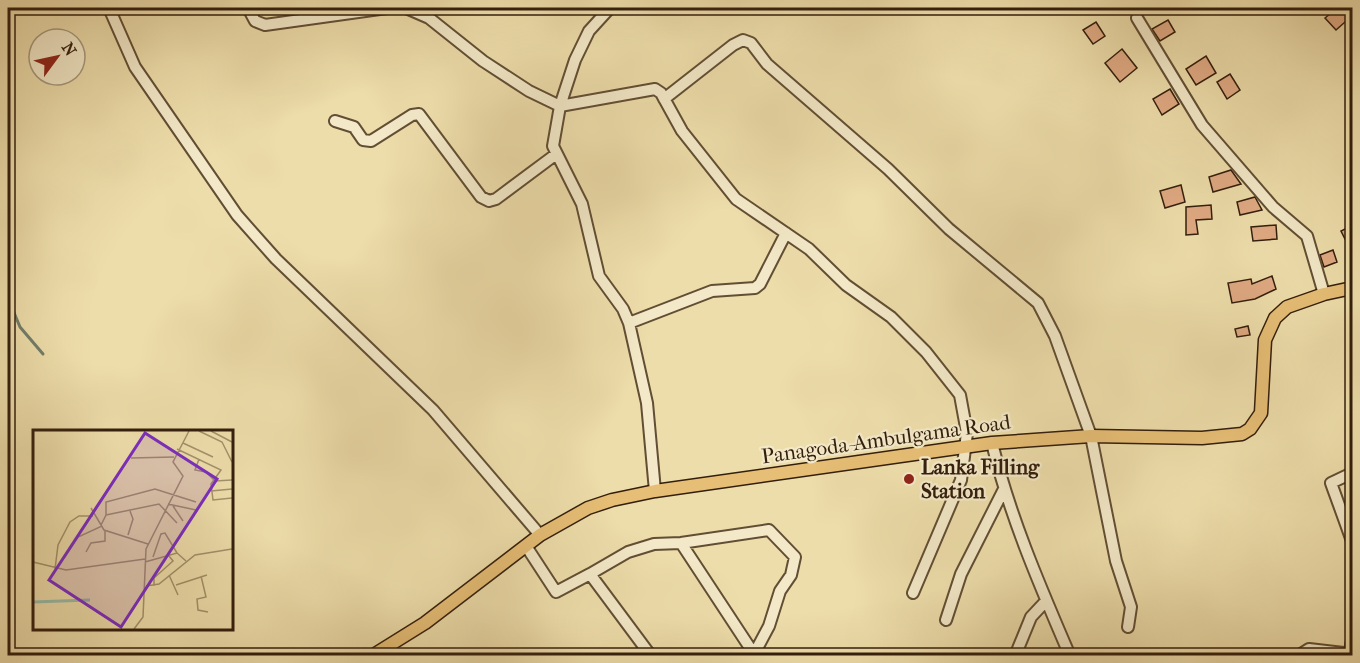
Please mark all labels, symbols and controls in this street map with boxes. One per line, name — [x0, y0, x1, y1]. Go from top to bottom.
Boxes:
north arrow — [27, 27, 87, 87]
text: N — [58, 39, 81, 60]
street label: Panagoda-Ambulgama Road — [760, 410, 1013, 468]
inset map — [33, 430, 232, 630]
place label: Lanka Filling Station — [921, 455, 1040, 503]
marker: Lanka Filling Station — [902, 472, 916, 486]

